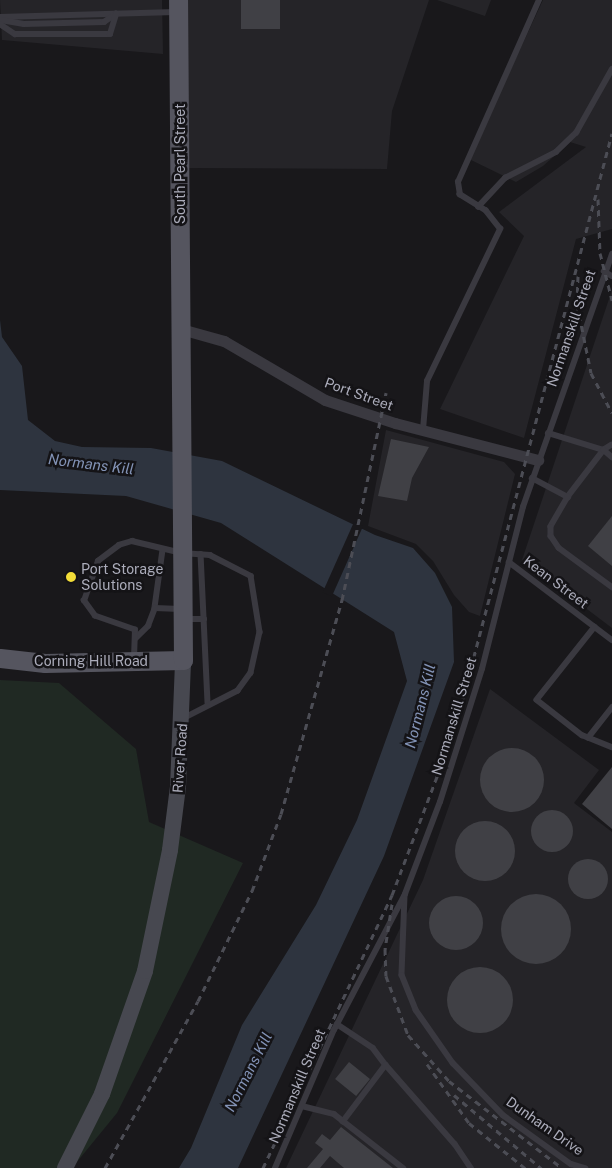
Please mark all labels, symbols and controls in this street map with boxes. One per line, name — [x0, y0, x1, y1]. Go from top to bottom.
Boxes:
street label: South Pearl Street — [172, 104, 188, 224]
street label: Normanskill Street — [543, 267, 599, 389]
street label: Port Street — [322, 374, 396, 414]
water label: Normans Kill — [47, 450, 135, 478]
street label: Kean Street — [520, 552, 592, 612]
place label: Port Storage Solutions — [81, 561, 163, 594]
marker: Port Storage Solutions — [65, 571, 77, 583]
street label: Corning Hill Road — [34, 653, 148, 669]
street label: Normanskill Street — [428, 655, 480, 777]
water label: Normans Kill — [401, 662, 439, 750]
street label: River Road — [169, 723, 191, 793]
street label: Normanskill Street — [265, 1026, 329, 1146]
water label: Normans Kill — [220, 1029, 276, 1115]
street label: Dunham Drive — [503, 1093, 587, 1159]

